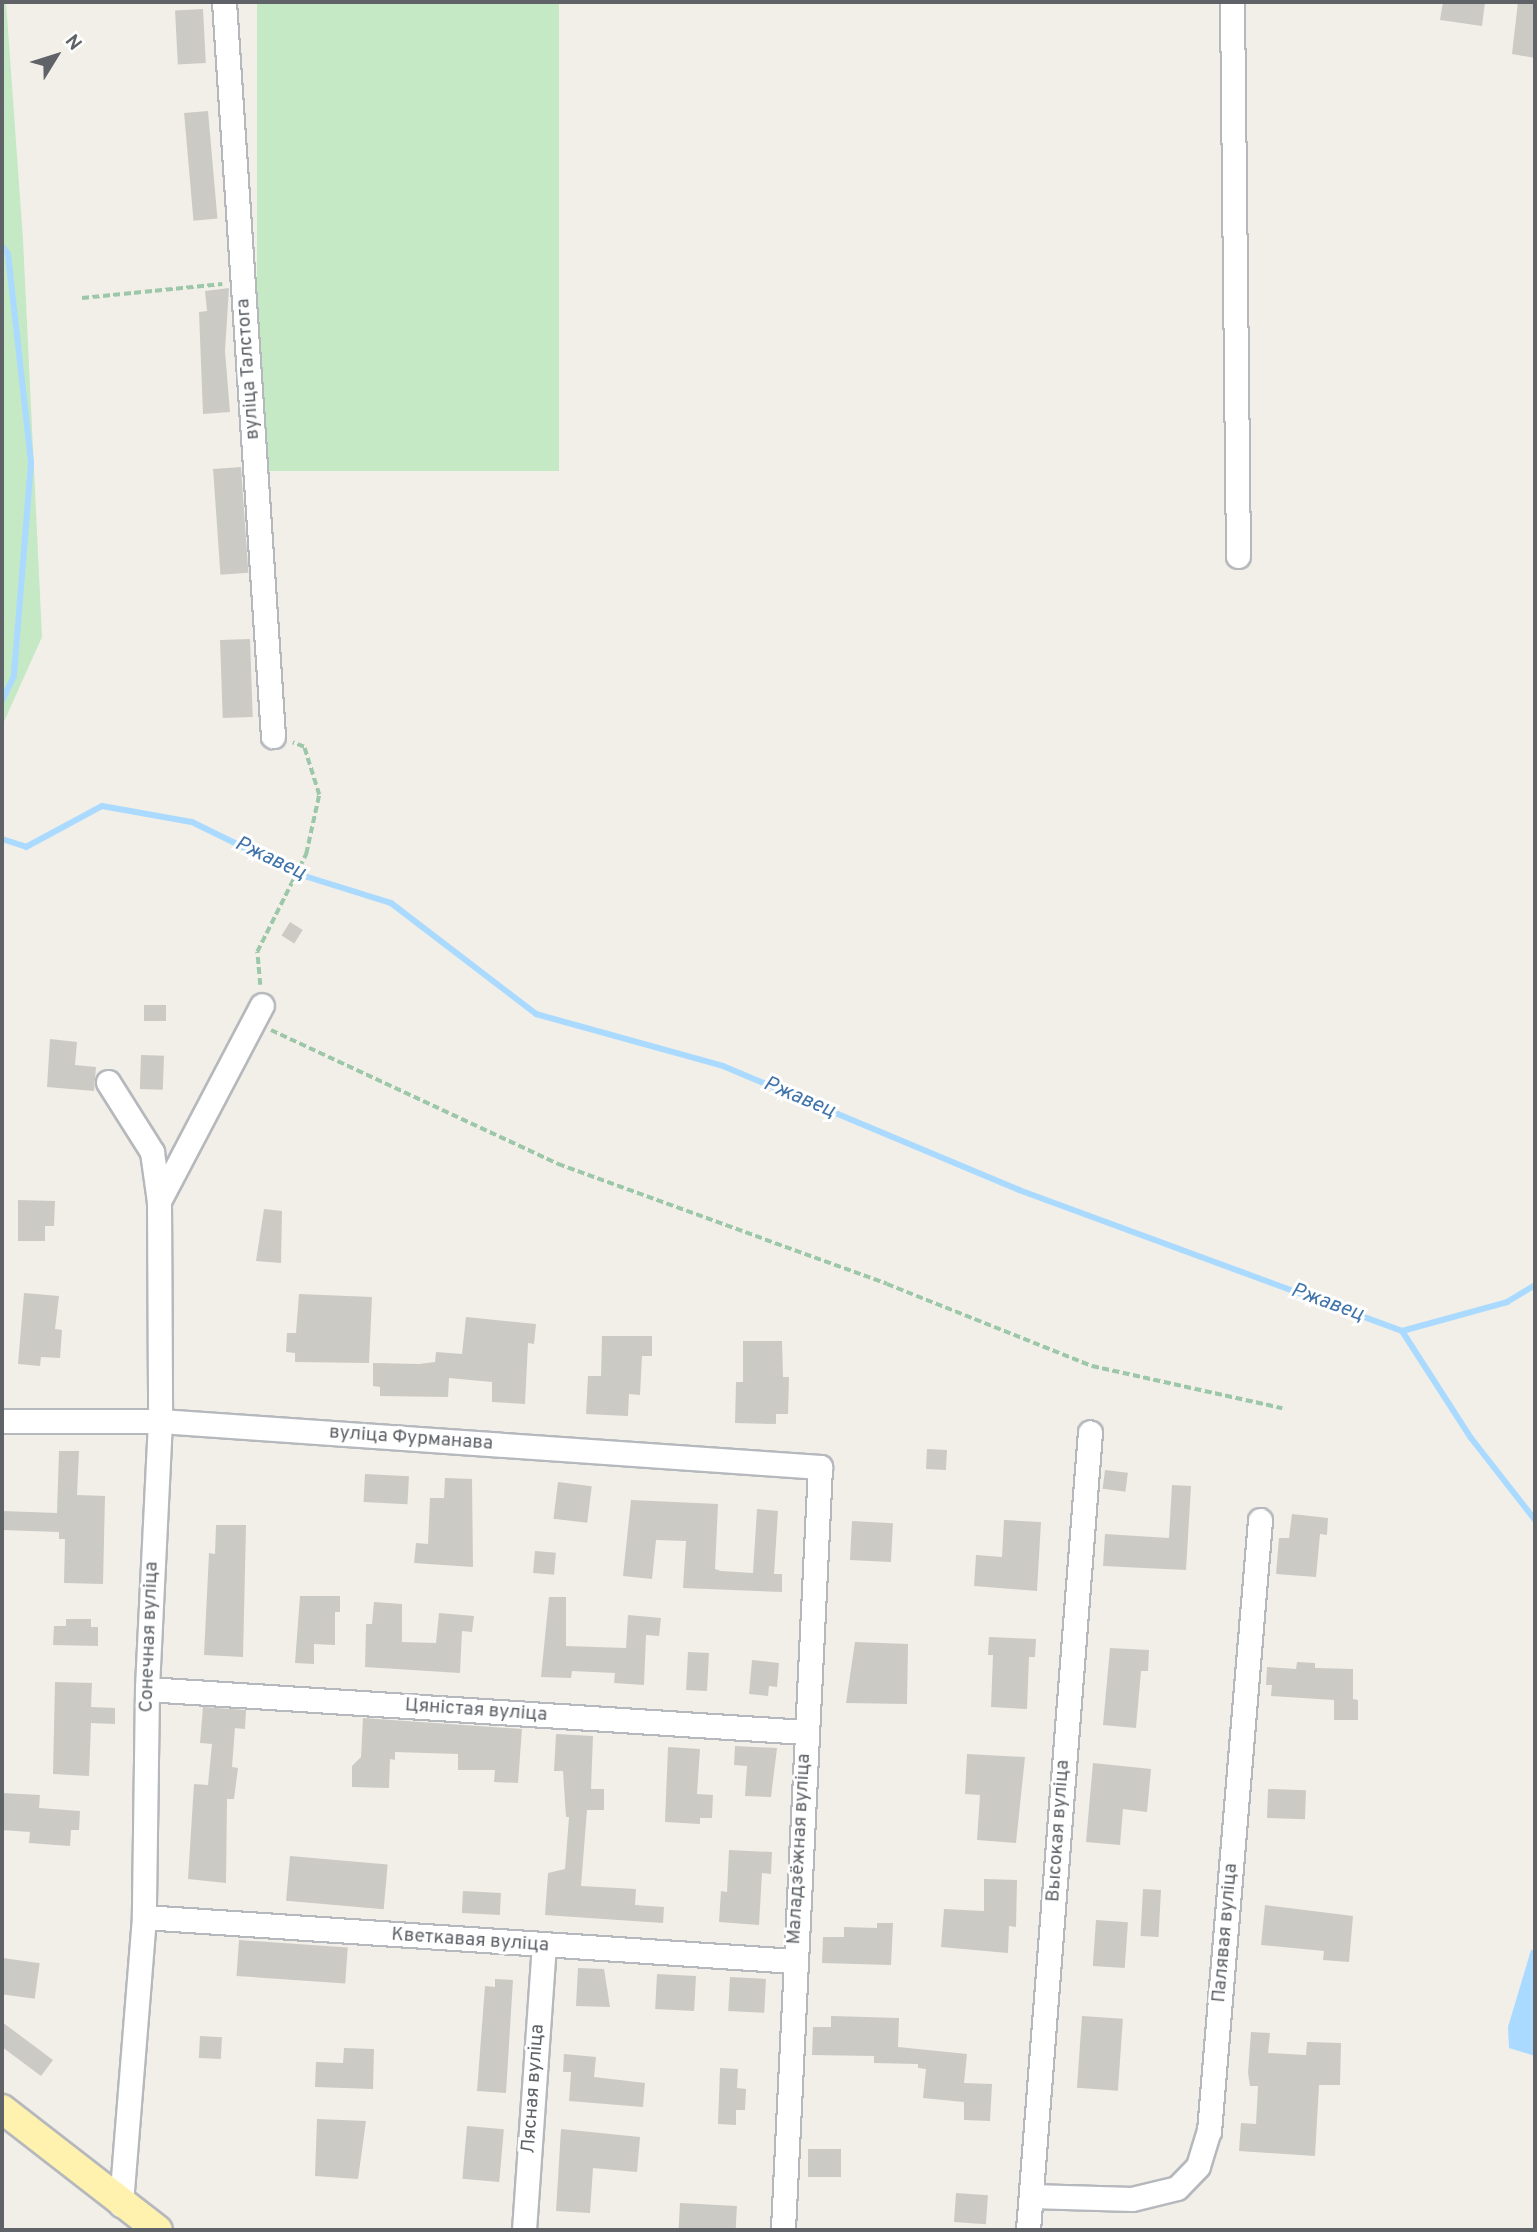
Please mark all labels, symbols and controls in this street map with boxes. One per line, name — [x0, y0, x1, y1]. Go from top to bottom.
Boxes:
north arrow — [21, 21, 91, 91]
text: N — [59, 30, 86, 56]
street label: вуліца Талстога — [233, 297, 265, 441]
water label: Ржавец — [230, 832, 310, 886]
water label: Ржавец — [759, 1072, 839, 1124]
water label: Ржавец — [1287, 1278, 1367, 1328]
street label: вуліца Фурманава — [328, 1422, 494, 1456]
street label: Сонечная вуліца — [136, 1561, 164, 1713]
street label: Цяністая вуліца — [404, 1695, 548, 1727]
street label: Маладзёжная вуліца — [784, 1753, 816, 1945]
street label: Высокая вуліца — [1043, 1759, 1075, 1903]
street label: Палявая вуліца — [1209, 1862, 1243, 2004]
street label: Кветкавая вуліца — [390, 1924, 550, 1958]
street label: Лясная вуліца — [518, 2023, 550, 2155]

